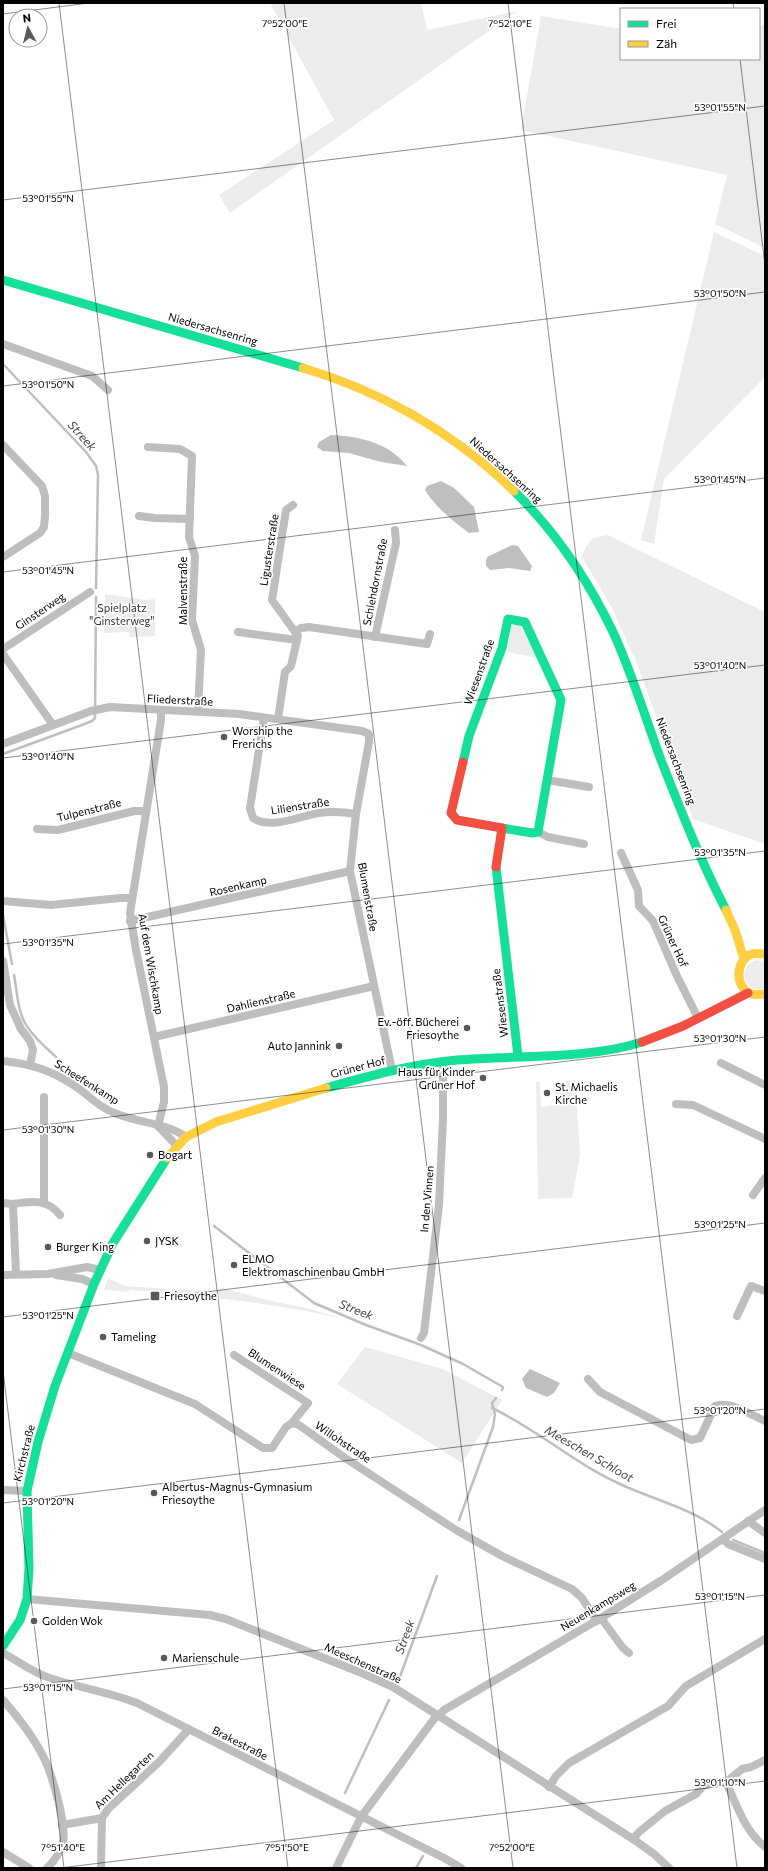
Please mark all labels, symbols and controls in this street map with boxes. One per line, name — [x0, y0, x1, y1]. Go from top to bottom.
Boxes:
north arrow — [8, 8, 48, 48]
legend — [620, 8, 760, 60]
text: N — [22, 11, 32, 25]
text: Frei — [656, 16, 677, 30]
text: 7°52'00"E — [262, 17, 308, 29]
text: 7°52'10"E — [488, 17, 532, 29]
text: Zäh — [656, 36, 677, 50]
text: 53°01'55"N — [694, 101, 746, 113]
text: 53°01'55"N — [22, 192, 74, 204]
text: 53°01'50"N — [694, 287, 746, 299]
street label: Niedersachsenring — [167, 310, 259, 348]
text: 53°01'50"N — [22, 378, 74, 390]
water label: Streek — [66, 417, 100, 454]
street label: Niedersachsenring — [468, 434, 545, 505]
text: 53°01'45"N — [694, 473, 746, 485]
street label: Ligusterstraße — [256, 513, 281, 587]
street label: Schlehdornstraße — [360, 537, 389, 627]
street label: Malvenstraße — [176, 557, 189, 625]
text: 53°01'45"N — [22, 564, 74, 576]
street label: Ginsterweg — [12, 589, 67, 632]
park label: Spielplatz "Ginsterweg" — [89, 601, 155, 627]
street label: Wiesenstraße — [461, 637, 496, 706]
text: 53°01'40"N — [694, 659, 746, 671]
street label: Fliederstraße — [147, 691, 214, 708]
street label: Niedersachsenring — [654, 715, 699, 806]
place label: Worship the Frerichs — [232, 724, 293, 750]
marker: Worship the Frerichs — [219, 732, 229, 742]
text: 53°01'40"N — [22, 750, 74, 762]
street label: Lilienstraße — [270, 794, 330, 817]
street label: Tulpenstraße — [55, 795, 122, 824]
text: 53°01'35"N — [694, 846, 746, 858]
street label: Blumenstraße — [356, 861, 381, 933]
street label: Rosenkamp — [208, 873, 268, 898]
street label: Auf dem Wischkamp — [136, 912, 167, 1016]
street label: Grüner Hof — [656, 913, 692, 970]
text: 53°01'35"N — [22, 936, 74, 948]
street label: Wiesenstraße — [489, 968, 510, 1038]
street label: Dahlienstraße — [225, 986, 297, 1015]
place label: Ev.-öff. Bücherei Friesoythe — [378, 1015, 459, 1041]
marker: Ev.-öff. Bücherei Friesoythe — [462, 1023, 472, 1033]
text: 53°01'30"N — [694, 1032, 746, 1044]
place label: Auto Jannink — [268, 1039, 331, 1053]
marker: Auto Jannink — [334, 1041, 344, 1051]
street label: Grüner Hof — [329, 1053, 387, 1080]
street label: Scheefenkamp — [53, 1057, 122, 1107]
place label: Haus für Kinder Grüner Hof — [398, 1065, 476, 1091]
marker: Haus für Kinder Grüner Hof — [478, 1073, 488, 1083]
place label: St. Michaelis Kirche — [555, 1080, 618, 1106]
marker: St. Michaelis Kirche — [542, 1088, 552, 1098]
text: 53°01'30"N — [22, 1123, 74, 1135]
place label: Bogart — [158, 1148, 193, 1161]
marker: Bogart — [145, 1150, 155, 1160]
street label: In den Vinnen — [417, 1165, 436, 1233]
text: 53°01'25"N — [694, 1218, 746, 1230]
place label: JYSK — [155, 1234, 180, 1248]
marker: JYSK — [142, 1236, 152, 1246]
place label: Burger King — [56, 1240, 114, 1253]
marker: Burger King — [43, 1242, 53, 1252]
place label: ELMO Elektromaschinenbau GmbH — [242, 1252, 385, 1278]
marker: ELMO Elektromaschinenbau GmbH — [229, 1260, 239, 1270]
place label: Friesoythe — [164, 1289, 217, 1302]
marker: Friesoythe — [149, 1290, 161, 1302]
water label: Streek — [337, 1296, 376, 1322]
text: 53°01'25"N — [22, 1309, 74, 1321]
place label: Tameling — [111, 1330, 156, 1343]
marker: Tameling — [98, 1332, 108, 1342]
street label: Blumenwiese — [246, 1345, 309, 1392]
text: 53°01'20"N — [694, 1404, 746, 1416]
street label: Willohstraße — [313, 1418, 374, 1465]
water label: Meeschen Schloot — [543, 1422, 637, 1485]
street label: Kirchstraße — [10, 1423, 37, 1483]
place label: Albertus-Magnus-Gymnasium Friesoythe — [162, 1480, 312, 1506]
marker: Albertus-Magnus-Gymnasium Friesoythe — [149, 1488, 159, 1498]
text: 53°01'20"N — [22, 1495, 74, 1507]
street label: Neuenkampsweg — [558, 1578, 638, 1633]
text: 53°01'15"N — [695, 1590, 745, 1602]
place label: Golden Wok — [42, 1614, 103, 1627]
marker: Golden Wok — [29, 1616, 39, 1626]
water label: Streek — [391, 1617, 417, 1656]
street label: Meeschenstraße — [323, 1640, 404, 1685]
place label: Marienschule — [172, 1651, 239, 1664]
marker: Marienschule — [159, 1653, 169, 1663]
text: 53°01'15"N — [23, 1681, 73, 1693]
street label: Brakestraße — [210, 1723, 270, 1762]
street label: Am Hellegarten — [91, 1748, 156, 1811]
text: 53°01'10"N — [694, 1776, 746, 1788]
text: 7°51'40"E — [41, 1841, 85, 1853]
text: 7°51'50"E — [265, 1841, 309, 1853]
text: 7°52'00"E — [489, 1841, 535, 1853]

